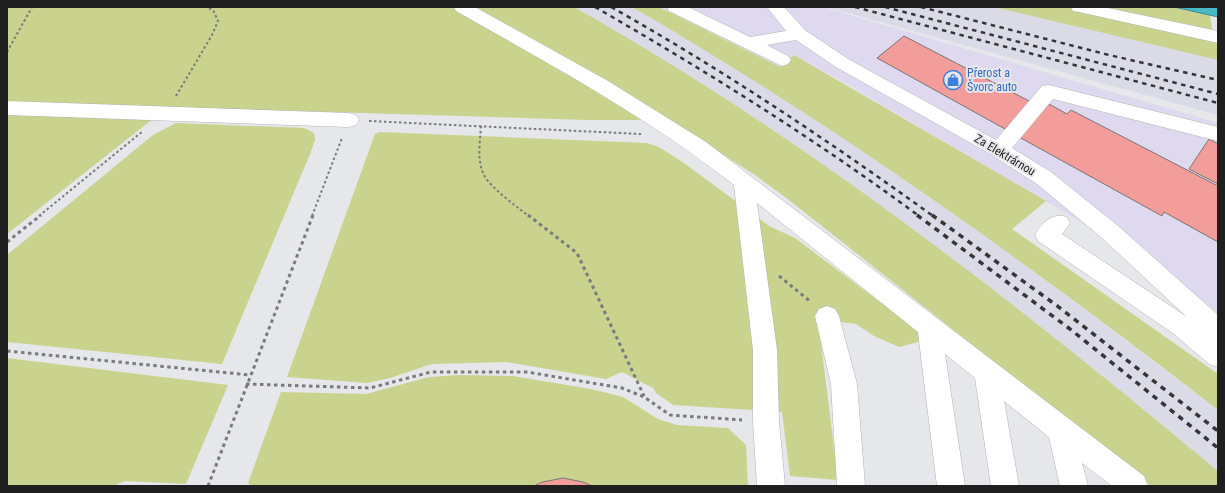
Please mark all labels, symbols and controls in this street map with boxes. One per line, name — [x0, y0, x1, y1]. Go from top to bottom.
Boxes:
place label: Přerost a Švorc auto — [967, 66, 1017, 94]
shop icon: Přerost a Švorc auto — [942, 69, 964, 91]
street label: Za Elektrárnou — [972, 131, 1038, 179]

